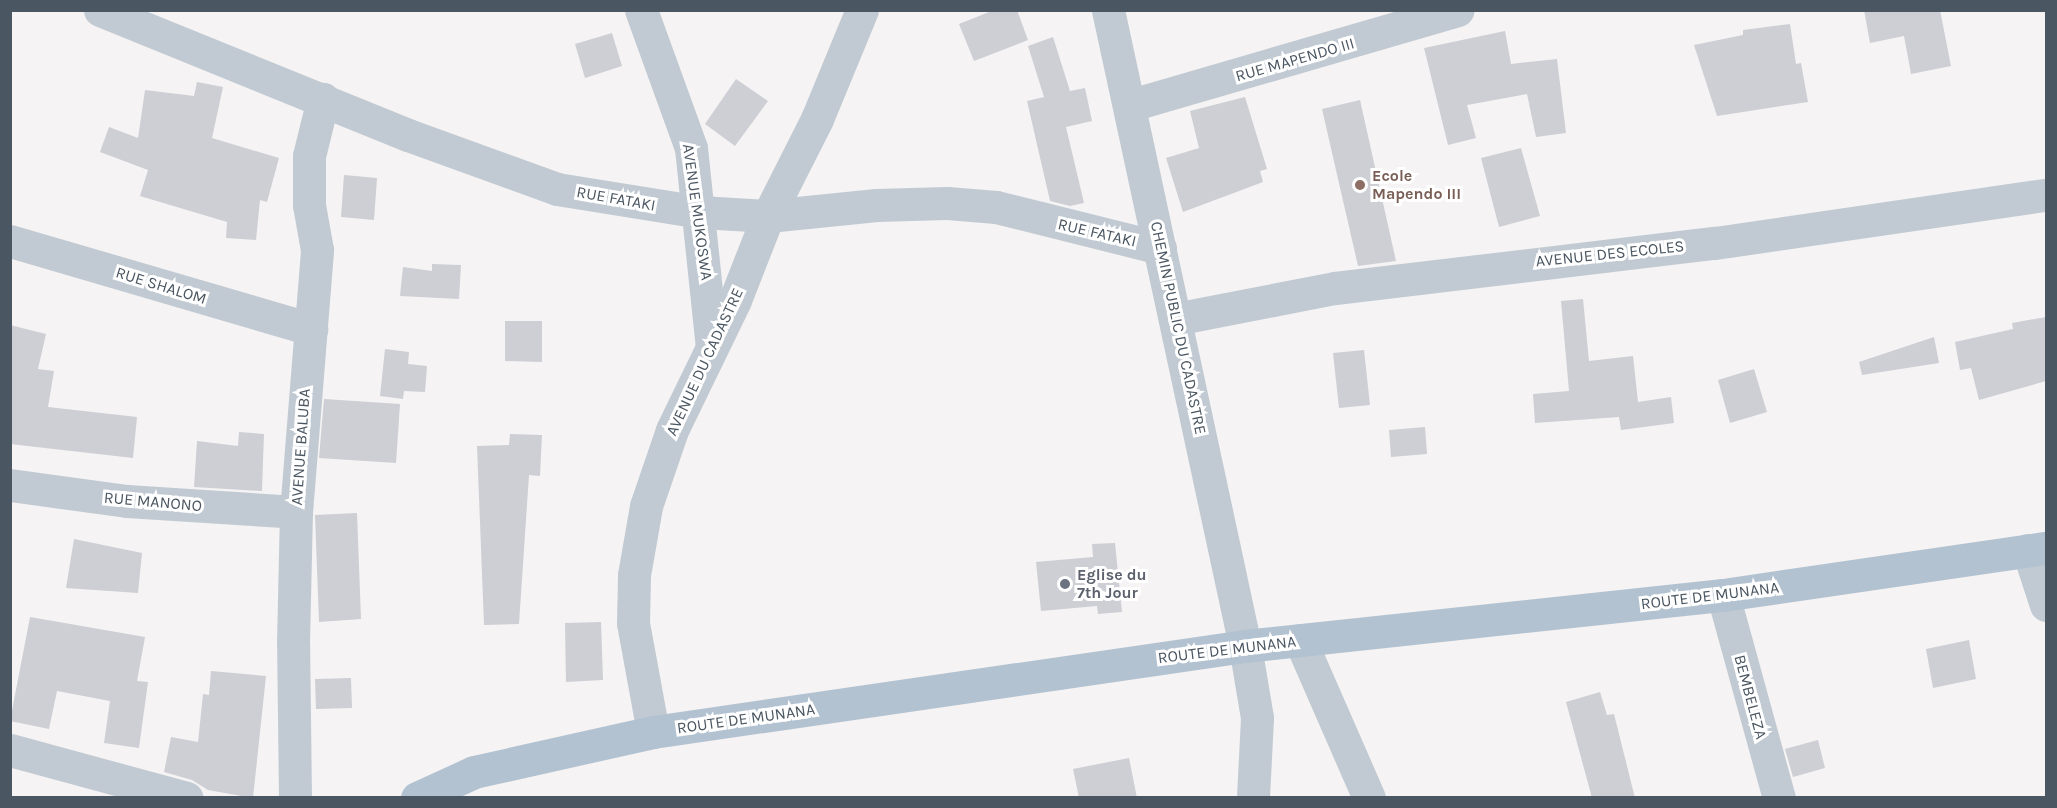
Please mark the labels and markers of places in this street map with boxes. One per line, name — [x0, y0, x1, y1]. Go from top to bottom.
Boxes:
place label: Ecole Mapendo III — [1372, 166, 1461, 204]
marker: Ecole Mapendo III — [1353, 178, 1367, 192]
place label: Eglise du 7th Jour — [1077, 565, 1147, 603]
marker: Eglise du 7th Jour — [1058, 577, 1072, 591]

